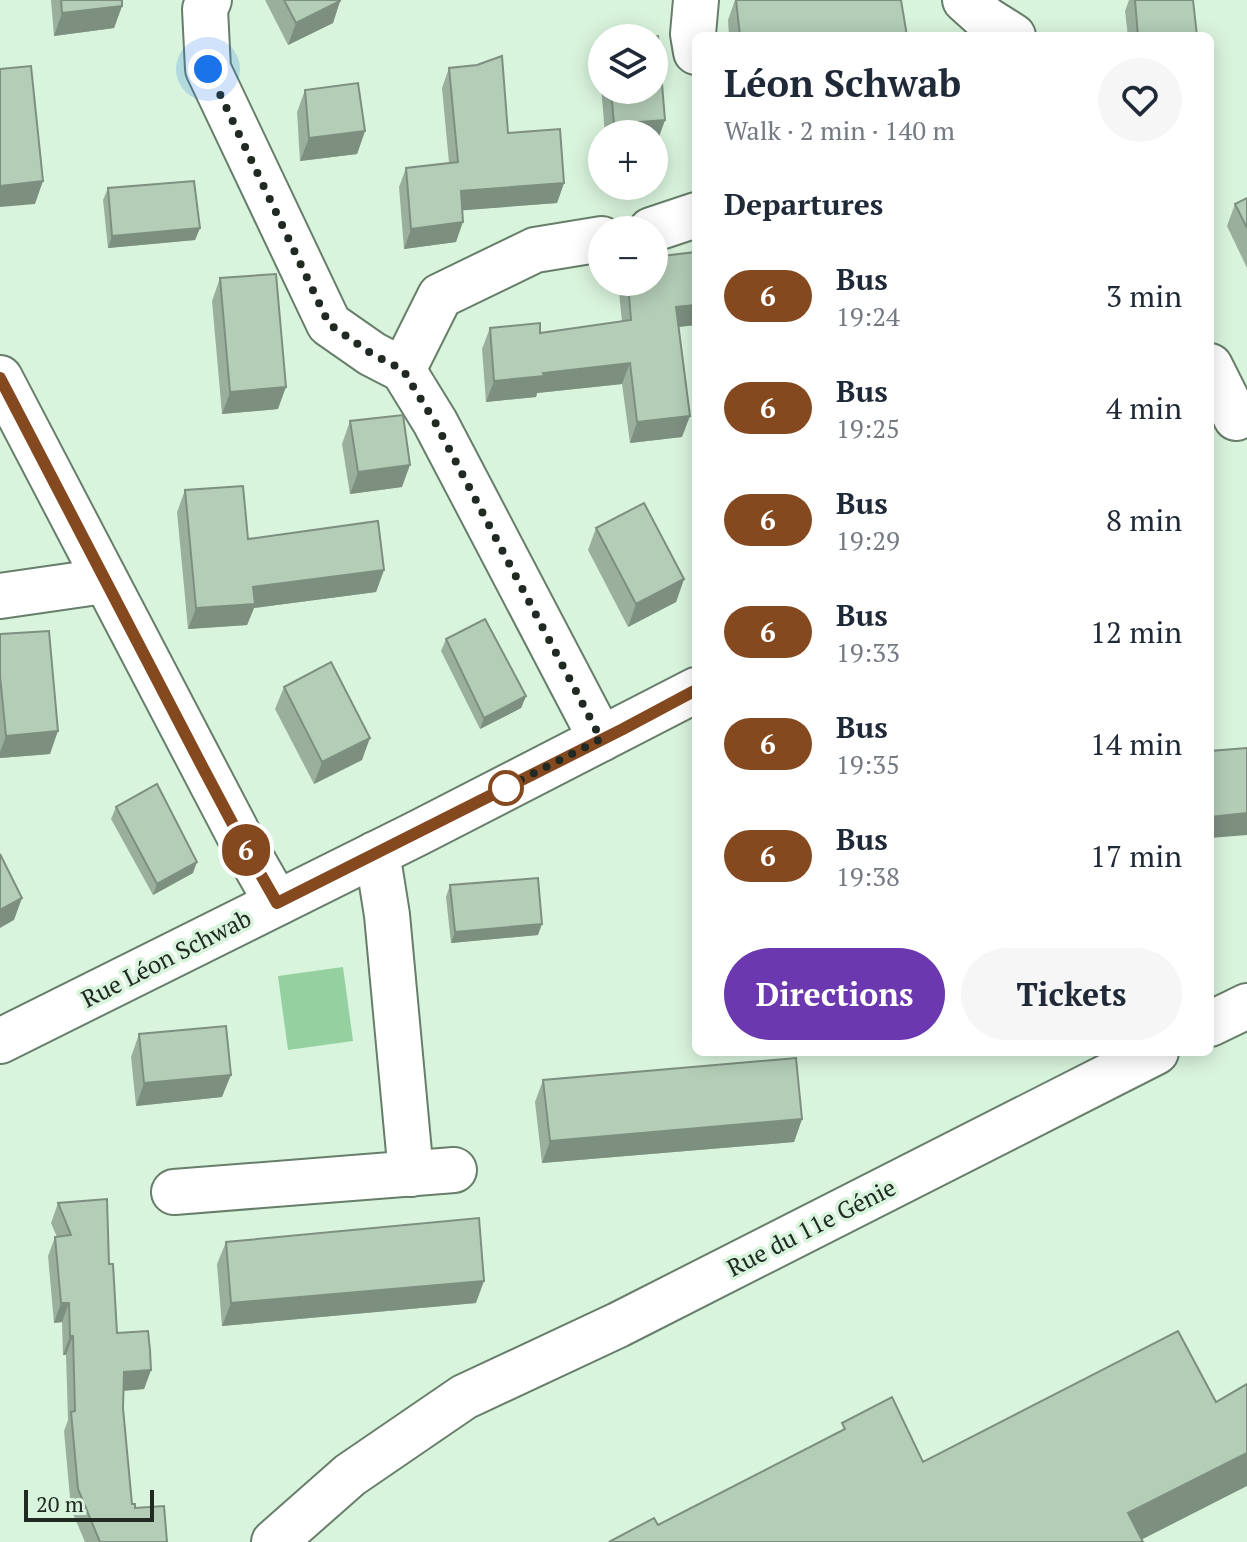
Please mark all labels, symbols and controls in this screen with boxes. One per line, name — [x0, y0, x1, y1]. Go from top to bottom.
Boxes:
map controls — [588, 24, 668, 296]
button: layers — [588, 24, 668, 104]
your location — [188, 49, 228, 89]
text: Léon Schwab — [724, 58, 961, 108]
button: heart — [1098, 58, 1182, 142]
text: Walk · 2 min · 140 m — [724, 113, 955, 147]
button: + — [588, 120, 668, 200]
text: Departures — [724, 184, 883, 224]
button: − — [588, 216, 668, 296]
text: Bus — [836, 259, 888, 299]
text: 3 min — [1106, 276, 1182, 316]
text: 6 — [760, 277, 776, 314]
text: 19:24 — [836, 299, 900, 333]
text: Bus — [836, 371, 888, 411]
text: 4 min — [1106, 388, 1182, 428]
text: 6 — [760, 389, 776, 426]
text: 19:25 — [836, 411, 900, 445]
text: Bus — [836, 483, 888, 523]
text: 8 min — [1106, 500, 1182, 540]
text: 6 — [760, 501, 776, 538]
text: 19:29 — [836, 523, 900, 557]
text: Bus — [836, 595, 888, 635]
text: 12 min — [1090, 612, 1182, 652]
text: 6 — [760, 613, 776, 650]
text: 19:33 — [836, 635, 900, 669]
text: Bus — [836, 707, 888, 747]
text: 14 min — [1090, 724, 1182, 764]
text: 6 — [760, 725, 776, 762]
text: 19:35 — [836, 747, 900, 781]
unlabelled marker — [489, 771, 523, 805]
text: Bus — [836, 819, 888, 859]
line badge: 6 — [220, 824, 272, 876]
text: 6 — [238, 831, 254, 868]
text: 17 min — [1090, 836, 1182, 876]
text: 6 — [760, 837, 776, 874]
text: 19:38 — [836, 859, 900, 893]
street label: Rue Léon Schwab — [76, 901, 256, 1015]
button: Directions — [724, 948, 945, 1040]
button: Tickets — [961, 948, 1182, 1040]
street label: Rue du 11e Génie — [721, 1171, 901, 1283]
scale bar — [24, 1486, 154, 1522]
text: 20 m — [36, 1489, 84, 1518]

